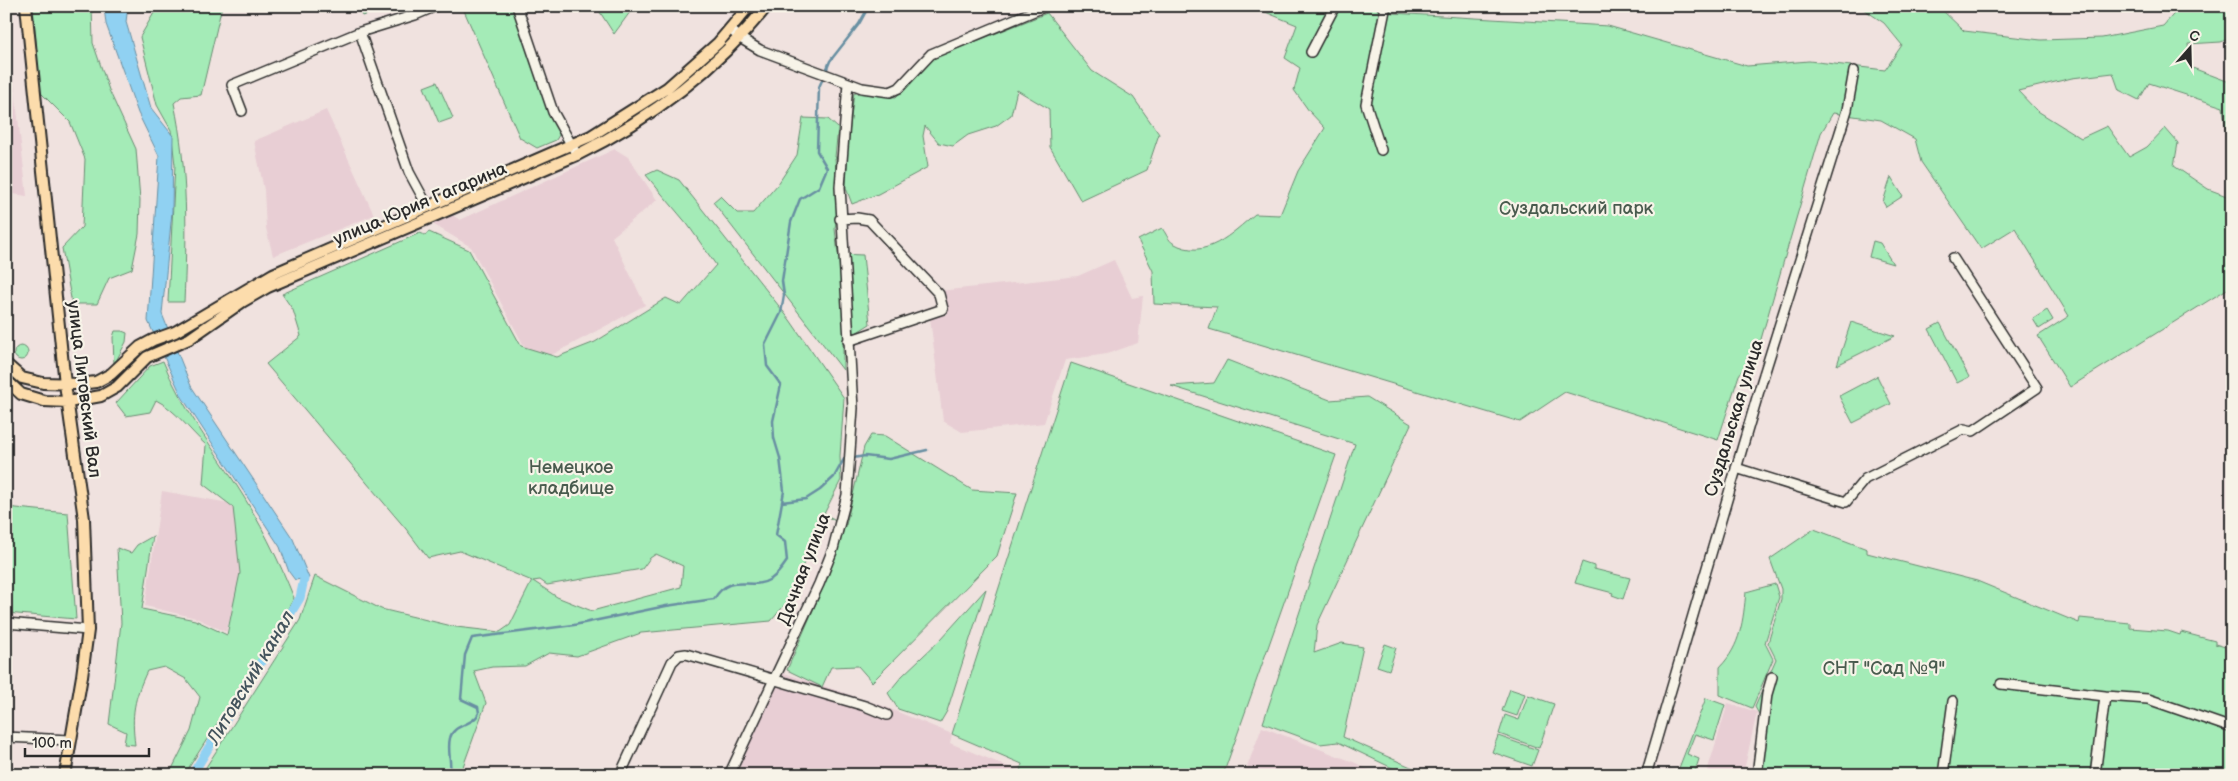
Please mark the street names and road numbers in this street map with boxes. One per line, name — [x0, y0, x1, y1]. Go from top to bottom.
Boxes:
street label: улица Юрия Гагарина — [330, 158, 510, 250]
street label: улица Литовский Вал — [63, 299, 105, 479]
street label: Суздальская улица — [1700, 337, 1768, 499]
street label: Дачная улица — [773, 510, 835, 628]

